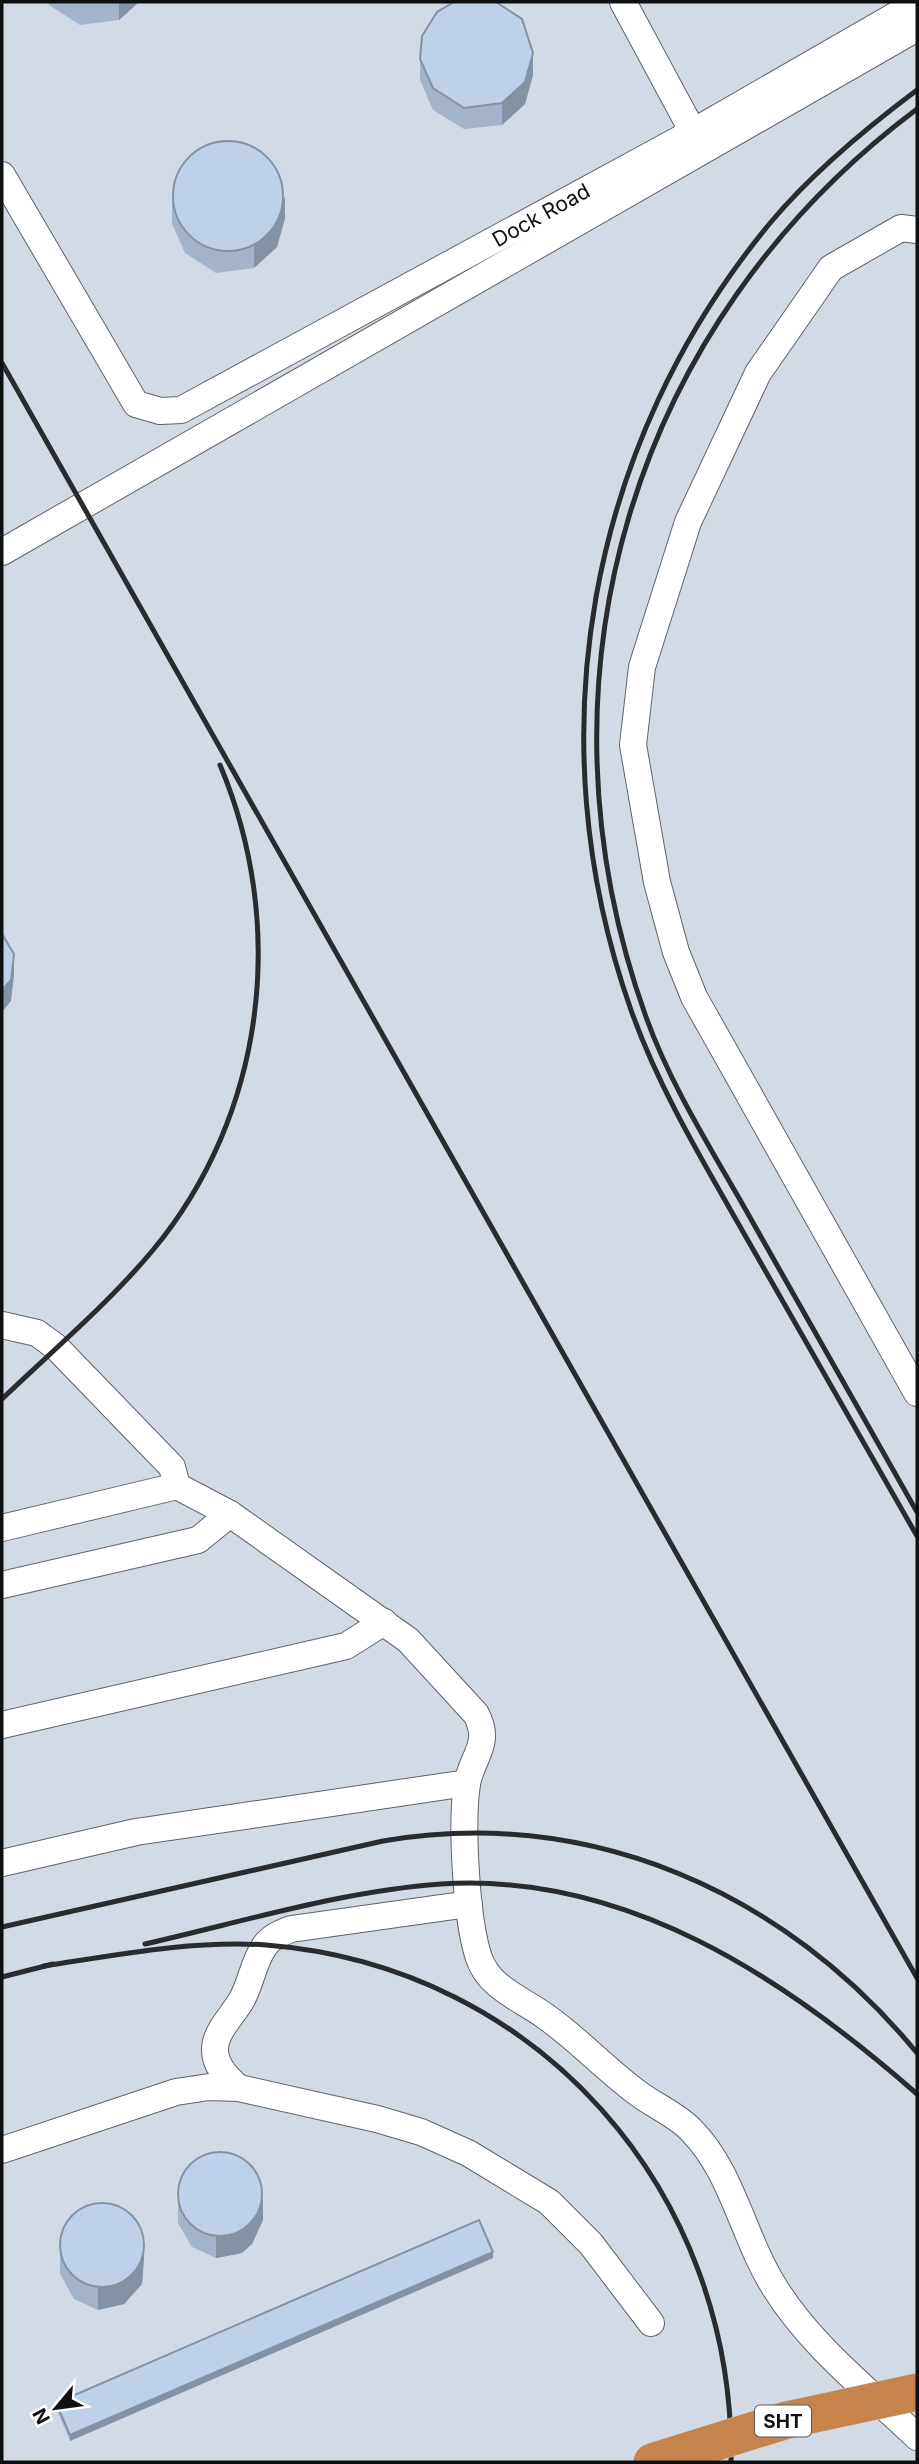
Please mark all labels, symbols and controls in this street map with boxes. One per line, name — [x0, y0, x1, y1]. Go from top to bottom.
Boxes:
street label: Dock Road — [488, 178, 594, 252]
north arrow — [21, 2373, 91, 2443]
text: N — [28, 2404, 55, 2428]
road number: SHT — [755, 2406, 811, 2436]

